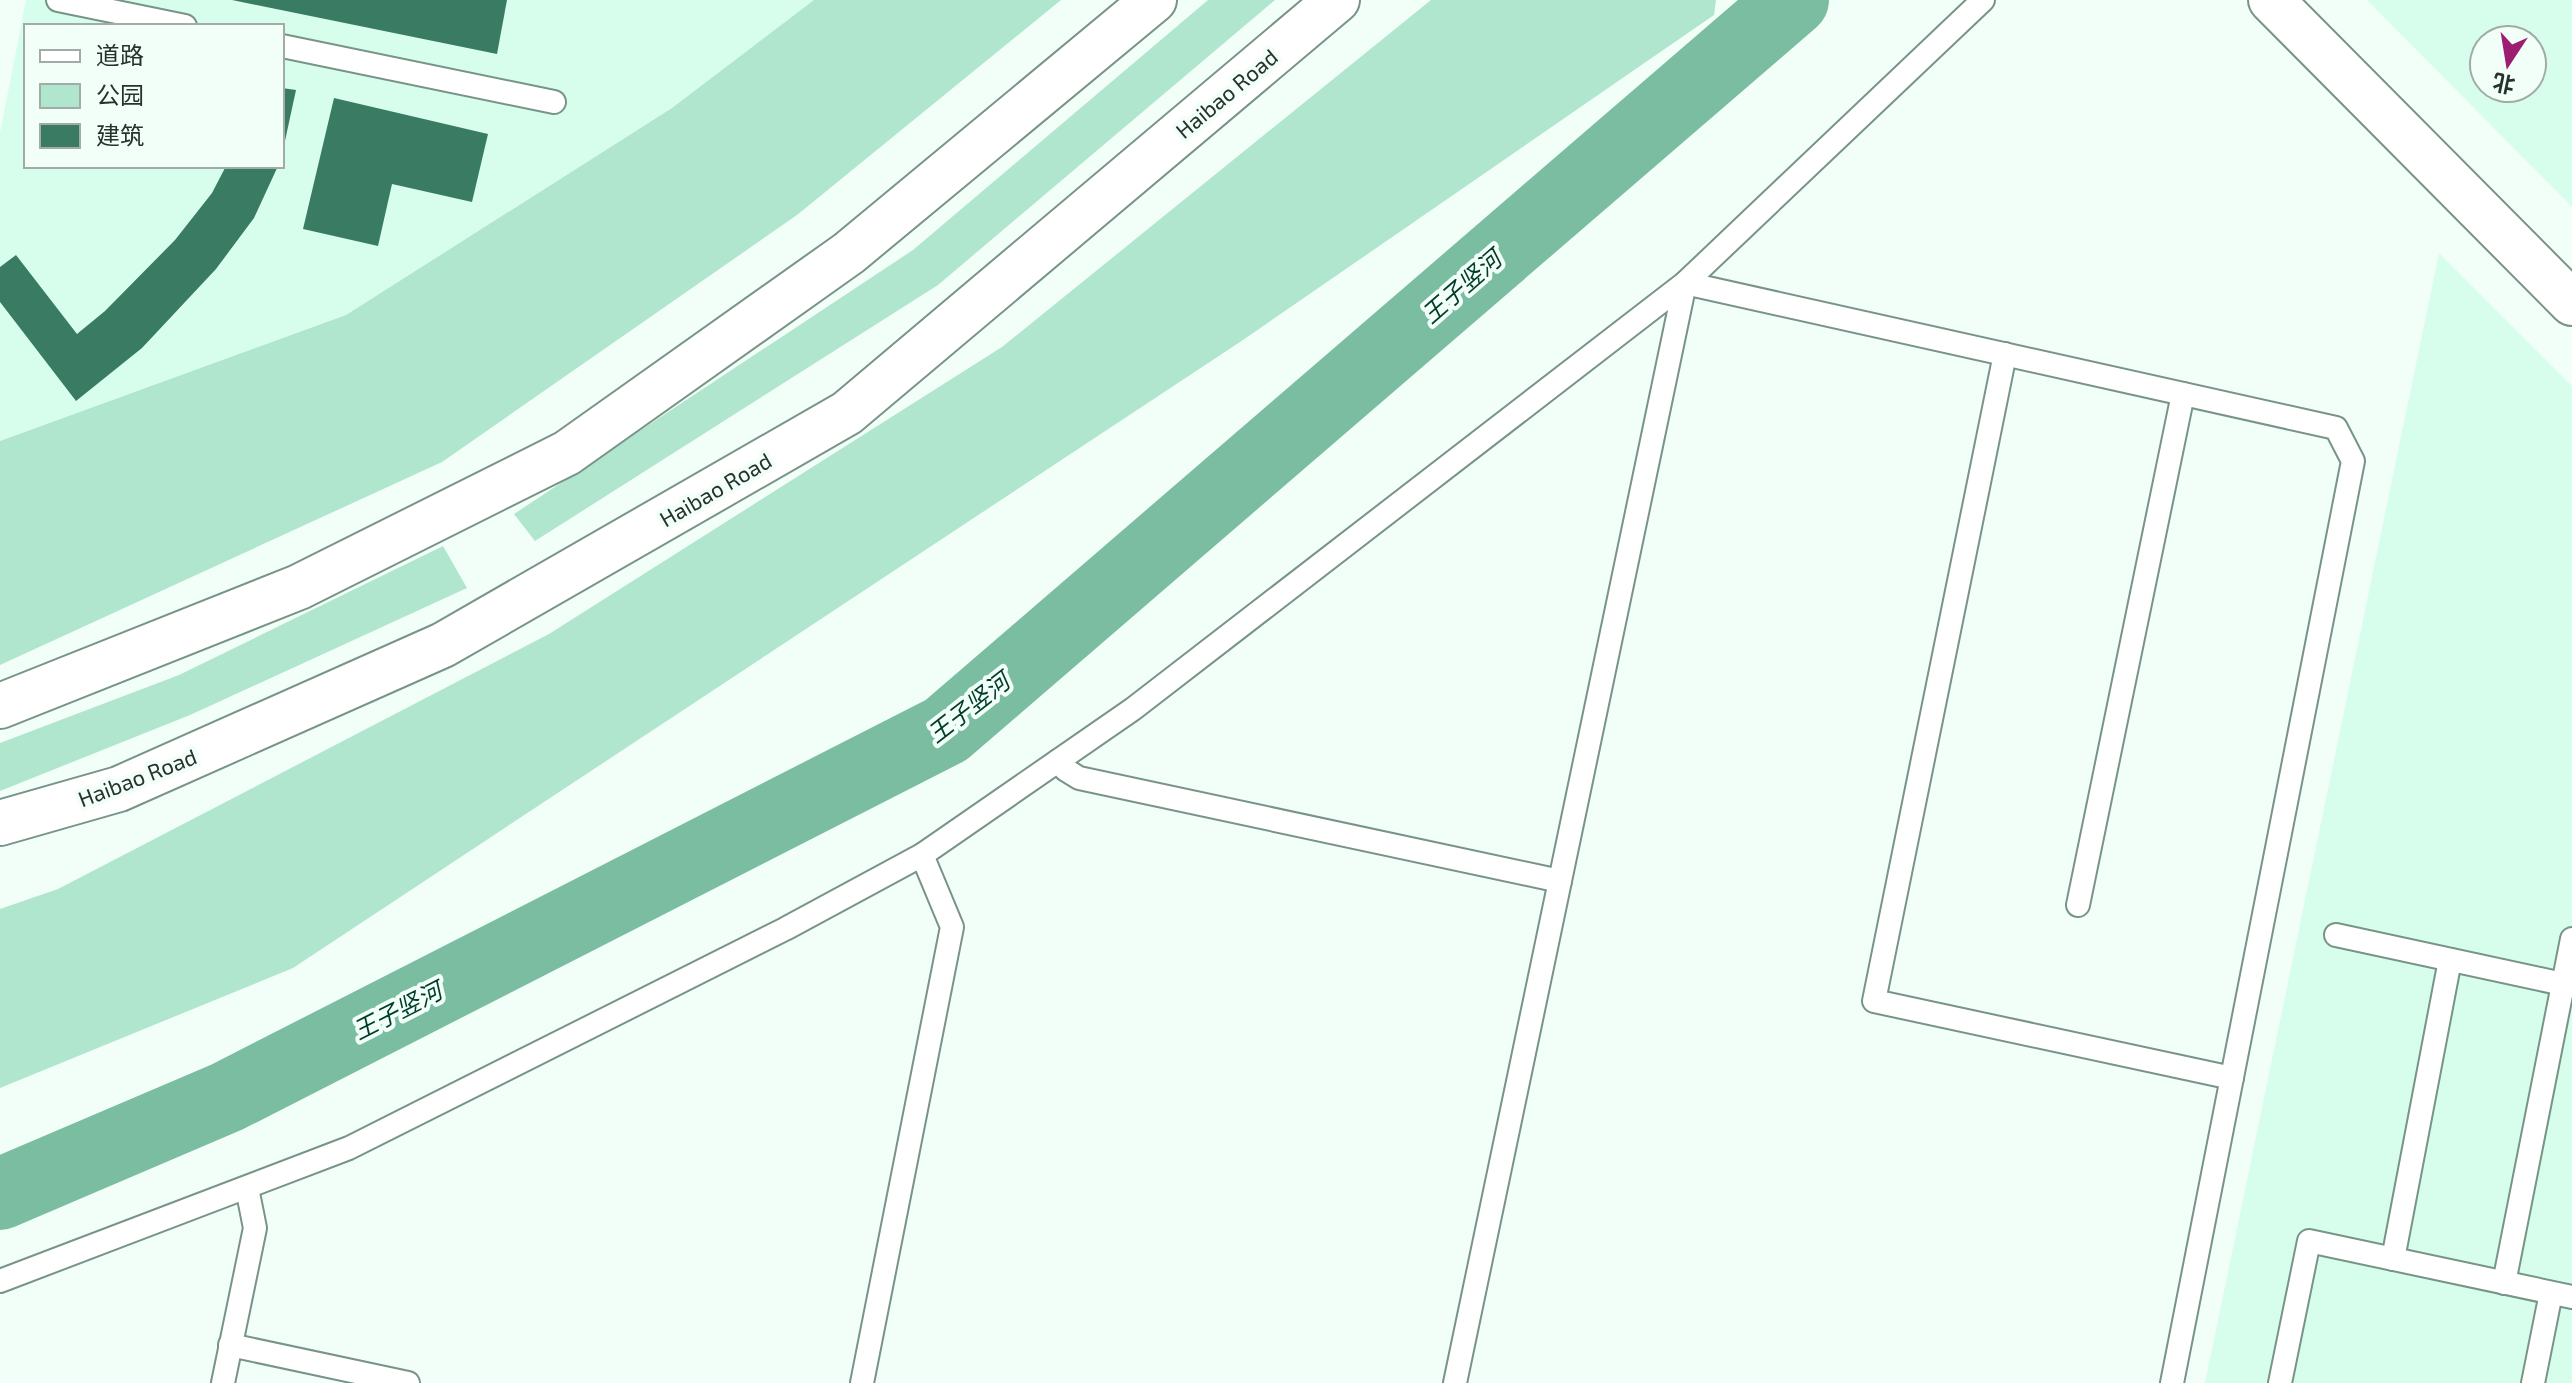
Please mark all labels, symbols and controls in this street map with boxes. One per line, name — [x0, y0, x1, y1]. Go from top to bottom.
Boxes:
legend — [24, 24, 284, 168]
north arrow — [2468, 24, 2548, 104]
text: 道路 — [96, 40, 144, 69]
street label: Haibao Road — [1170, 43, 1282, 143]
text: 北 — [2490, 70, 2517, 100]
text: 公园 — [96, 80, 144, 109]
text: 建筑 — [96, 120, 144, 149]
water label: 王子竖河 — [1415, 241, 1510, 328]
street label: Haibao Road — [654, 447, 776, 531]
water label: 王子竖河 — [921, 664, 1018, 748]
street label: Haibao Road — [74, 742, 200, 812]
water label: 王子竖河 — [348, 973, 450, 1045]

